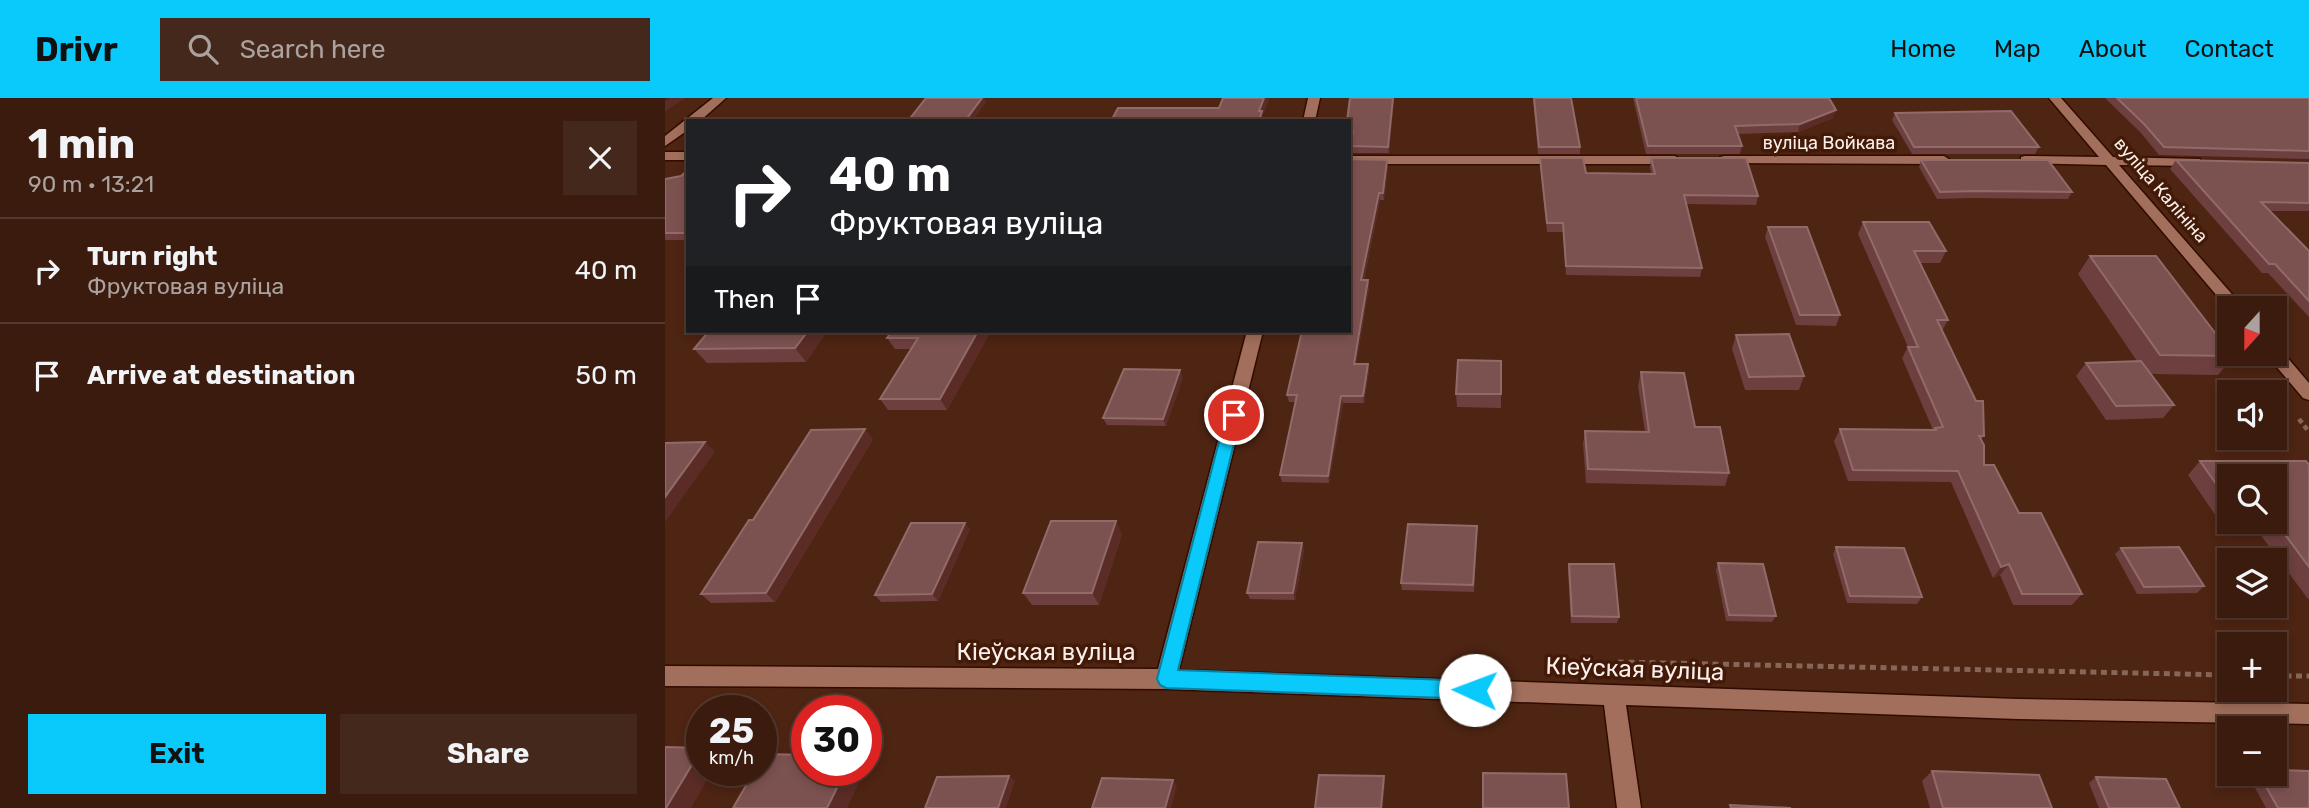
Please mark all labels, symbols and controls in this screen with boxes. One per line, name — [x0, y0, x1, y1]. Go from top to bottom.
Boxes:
search box — [160, 18, 650, 81]
text: Drivr — [35, 30, 118, 69]
icon: search — [184, 30, 222, 68]
text: Search here — [240, 34, 386, 65]
text: Home — [1890, 35, 1956, 63]
text: Map — [1994, 35, 2041, 63]
text: About — [2079, 35, 2147, 63]
text: Contact — [2185, 35, 2274, 63]
text: 1 min — [28, 119, 135, 169]
button: close — [563, 121, 637, 195]
street label: вуліца Войкава — [1763, 132, 1895, 154]
street label: вуліца Калініна — [2109, 133, 2213, 247]
text: 40 m — [829, 145, 951, 203]
icon: right — [714, 147, 805, 238]
text: 90 m · 13:21 — [28, 170, 154, 198]
text: Фруктовая вуліца — [829, 204, 1103, 242]
text: Turn right — [87, 241, 217, 272]
icon: right — [28, 252, 66, 290]
text: 40 m — [575, 255, 637, 286]
text: Фруктовая вуліца — [87, 272, 284, 300]
icon: arrive — [789, 280, 827, 318]
text: Then — [714, 284, 775, 315]
north arrow — [2217, 296, 2287, 366]
map controls — [2217, 296, 2287, 786]
icon: arrive — [28, 357, 66, 395]
text: Arrive at destination — [87, 360, 355, 391]
text: 50 m — [576, 360, 637, 391]
button: sound — [2217, 380, 2287, 450]
pin — [1204, 385, 1264, 445]
icon: arrive — [1215, 396, 1253, 434]
button: search — [2217, 464, 2287, 534]
button: layers — [2217, 548, 2287, 618]
button: + — [2217, 632, 2287, 702]
street label: Кіеўская вуліца — [957, 638, 1135, 666]
street label: Кіеўская вуліца — [1545, 652, 1725, 686]
position arrow — [1438, 653, 1512, 727]
speed limit sign: 30 — [791, 695, 882, 786]
text: 25 — [709, 710, 754, 752]
button: Exit — [28, 714, 326, 794]
button: Share — [340, 714, 637, 794]
button: − — [2217, 716, 2287, 786]
text: km/h — [709, 747, 754, 769]

